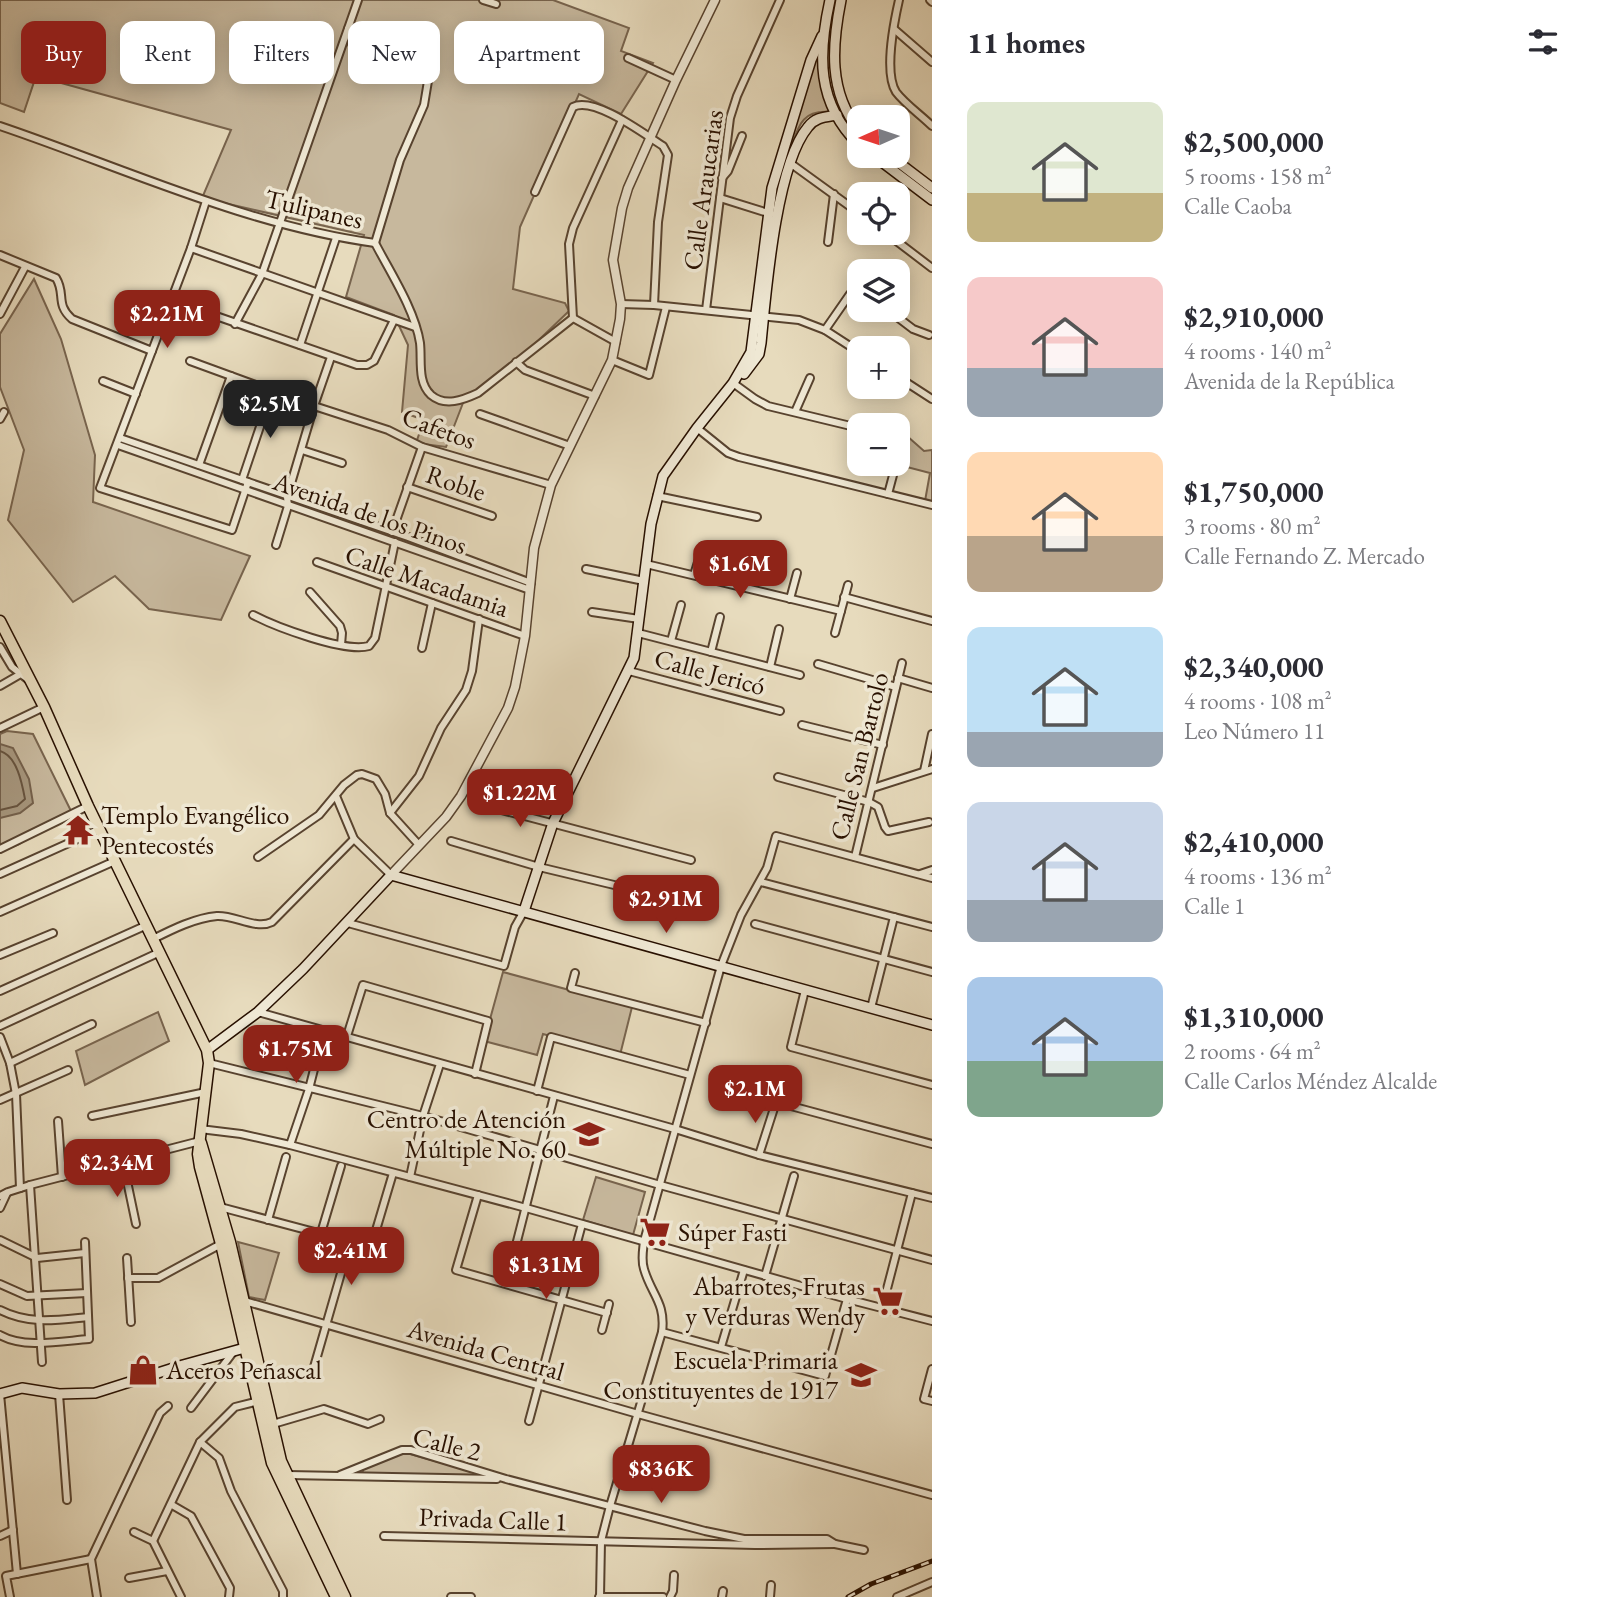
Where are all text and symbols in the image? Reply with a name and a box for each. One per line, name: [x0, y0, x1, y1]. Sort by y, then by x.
chip: Buy: [21, 21, 106, 84]
chip: Rent: [120, 21, 215, 84]
chip: Filters: [229, 21, 334, 84]
chip: New: [348, 21, 440, 84]
chip: Apartment: [454, 21, 604, 84]
text: 11 homes: [967, 23, 1085, 62]
icon: filters: [1524, 23, 1562, 61]
north arrow: [847, 105, 910, 168]
map controls: [847, 105, 910, 476]
street label: Calle Araucarias: [675, 108, 731, 272]
text: $2,500,000: [1184, 122, 1324, 161]
icon: home: [1023, 130, 1107, 214]
text: 5 rooms · 158 m²: [1184, 161, 1332, 191]
street label: Tulipanes: [262, 181, 366, 237]
button: locate: [847, 182, 910, 245]
text: Calle Caoba: [1184, 191, 1292, 221]
button: layers: [847, 259, 910, 322]
pin: $2.21M: [110, 290, 224, 350]
text: $2,910,000: [1184, 297, 1324, 336]
text: $2.21M: [130, 298, 204, 328]
icon: home: [1023, 305, 1107, 389]
button: +: [847, 336, 910, 399]
text: 4 rooms · 140 m²: [1184, 336, 1332, 366]
text: Avenida de la República: [1184, 366, 1395, 396]
pin: $2.5M: [221, 380, 319, 440]
text: $2.5M: [239, 388, 301, 418]
street label: Cafetos: [397, 399, 481, 457]
button: −: [847, 413, 910, 476]
street label: Roble: [422, 457, 490, 509]
street label: Avenida de los Pinos: [268, 464, 471, 562]
text: $1,750,000: [1184, 472, 1324, 511]
icon: home: [1023, 480, 1107, 564]
text: 3 rooms · 80 m²: [1184, 511, 1321, 541]
street label: Calle Macadamia: [341, 537, 514, 625]
pin: $1.6M: [691, 540, 789, 600]
text: Calle Fernando Z. Mercado: [1184, 541, 1425, 571]
text: $1.6M: [709, 548, 771, 578]
street label: Calle Jericó: [651, 641, 769, 703]
text: $2,340,000: [1184, 647, 1324, 686]
icon: home: [1023, 655, 1107, 739]
street label: Calle San Bartolo: [822, 668, 896, 844]
text: 4 rooms · 108 m²: [1184, 686, 1332, 716]
text: Leo Número 11: [1184, 716, 1325, 746]
pin: $1.22M: [463, 770, 577, 829]
text: $1.22M: [483, 777, 557, 807]
place label: Templo Evangélico Pentecostés: [101, 798, 289, 862]
temple icon: Templo Evangélico Pentecostés: [61, 813, 95, 847]
text: $2,410,000: [1184, 822, 1324, 861]
icon: home: [1023, 830, 1107, 914]
text: 4 rooms · 136 m²: [1184, 861, 1332, 891]
pin: $2.91M: [609, 876, 723, 935]
text: $2.91M: [629, 883, 703, 913]
text: Calle 1: [1184, 891, 1245, 921]
text: $1,310,000: [1184, 997, 1324, 1036]
icon: home: [1023, 1005, 1107, 1089]
pin: $1.75M: [239, 1026, 353, 1085]
text: $1.75M: [259, 1033, 333, 1063]
text: 2 rooms · 64 m²: [1184, 1036, 1321, 1066]
pin: $2.1M: [706, 1066, 804, 1125]
text: Calle Carlos Méndez Alcalde: [1184, 1066, 1437, 1096]
text: $2.1M: [724, 1073, 786, 1103]
place label: Centro de Atención Múltiple No. 60: [367, 1102, 566, 1166]
school or university icon: Centro de Atención Múltiple No. 60: [572, 1117, 606, 1151]
pin: $2.34M: [60, 1140, 174, 1199]
text: $2.34M: [80, 1147, 154, 1177]
supermarket icon: Súper Fasti: [638, 1215, 672, 1249]
place label: Súper Fasti: [678, 1215, 787, 1249]
pin: $2.41M: [294, 1228, 408, 1287]
text: $2.41M: [314, 1235, 388, 1265]
pin: $1.31M: [489, 1242, 603, 1301]
text: $1.31M: [509, 1249, 583, 1279]
place label: Abarrotes, Frutas y Verduras Wendy: [686, 1269, 866, 1333]
supermarket icon: Abarrotes, Frutas y Verduras Wendy: [871, 1284, 905, 1318]
street label: Avenida Central: [403, 1311, 568, 1389]
place label: Escuela Primaria Constituyentes de 1917: [603, 1343, 839, 1407]
shop icon: Aceros Peñascal: [126, 1353, 160, 1387]
place label: Aceros Peñascal: [165, 1353, 322, 1387]
school or university icon: Escuela Primaria Constituyentes de 1917: [844, 1358, 878, 1392]
street label: Calle 2: [409, 1419, 485, 1469]
pin: $836K: [612, 1446, 710, 1505]
text: $836K: [629, 1453, 693, 1483]
street label: Privada Calle 1: [418, 1499, 568, 1539]

